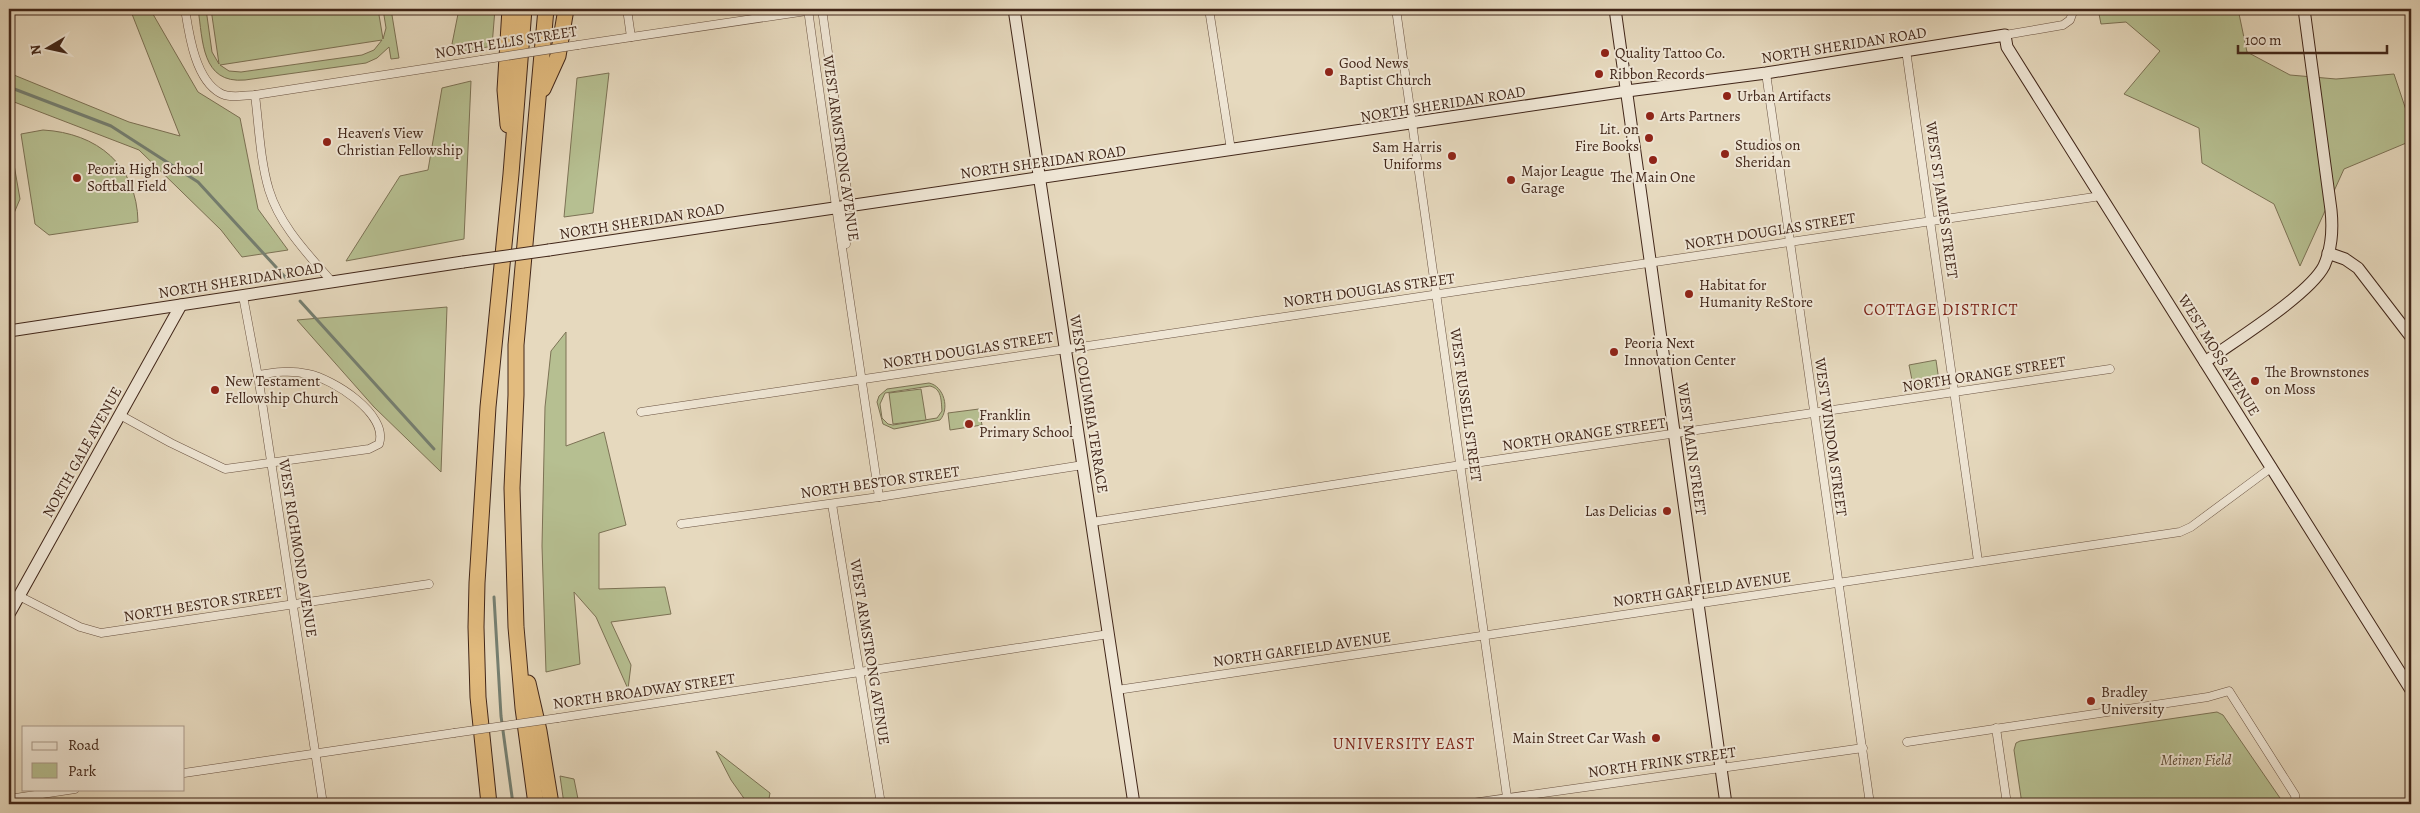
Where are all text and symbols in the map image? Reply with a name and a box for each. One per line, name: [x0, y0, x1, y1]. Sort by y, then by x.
street label: NORTH ELLIS STREET: [433, 21, 579, 63]
north arrow: [22, 22, 72, 72]
street label: NORTH SHERIDAN ROAD: [1760, 22, 1928, 68]
scale bar: [2238, 22, 2386, 54]
text: 100 m: [2245, 30, 2282, 50]
text: N: [25, 43, 46, 56]
place label: Quality Tattoo Co.: [1615, 43, 1726, 63]
marker: Quality Tattoo Co.: [1599, 47, 1611, 59]
street label: WEST ARMSTRONG AVENUE: [818, 53, 864, 242]
place label: Good News Baptist Church: [1339, 53, 1431, 90]
place label: Ribbon Records: [1609, 64, 1705, 84]
marker: Good News Baptist Church: [1323, 66, 1335, 78]
marker: Ribbon Records: [1593, 68, 1605, 80]
street label: NORTH SHERIDAN ROAD: [1359, 81, 1527, 127]
place label: Urban Artifacts: [1737, 86, 1831, 106]
marker: Urban Artifacts: [1721, 90, 1733, 102]
place label: Arts Partners: [1659, 106, 1741, 126]
marker: Arts Partners: [1644, 110, 1656, 122]
place label: Lit. on Fire Books: [1575, 119, 1639, 156]
street label: WEST ST JAMES STREET: [1921, 119, 1963, 281]
place label: Heaven's View Christian Fellowship: [337, 123, 463, 160]
marker: Lit. on Fire Books: [1643, 132, 1655, 144]
place label: Studios on Sheridan: [1735, 135, 1800, 172]
marker: Heaven's View Christian Fellowship: [321, 136, 333, 148]
place label: Sam Harris Uniforms: [1372, 137, 1442, 174]
street label: NORTH SHERIDAN ROAD: [959, 140, 1127, 184]
marker: Studios on Sheridan: [1719, 148, 1731, 160]
marker: Sam Harris Uniforms: [1446, 150, 1458, 162]
marker: The Main One: [1647, 154, 1659, 166]
place label: Peoria High School Softball Field: [87, 159, 204, 196]
place label: Major League Garage: [1521, 161, 1604, 198]
place label: The Main One: [1611, 167, 1696, 187]
marker: Peoria High School Softball Field: [71, 172, 83, 184]
marker: Major League Garage: [1505, 174, 1517, 186]
street label: NORTH SHERIDAN ROAD: [558, 198, 726, 244]
street label: NORTH DOUGLAS STREET: [1683, 207, 1858, 254]
street label: NORTH SHERIDAN ROAD: [157, 257, 325, 303]
street label: NORTH DOUGLAS STREET: [1282, 268, 1457, 312]
place label: Habitat for Humanity ReStore: [1699, 275, 1813, 312]
marker: Habitat for Humanity ReStore: [1683, 288, 1695, 300]
street label: WEST MOSS AVENUE: [2173, 290, 2265, 420]
district label: COTTAGE DISTRICT: [1864, 299, 2018, 321]
street label: WEST COLUMBIA TERRACE: [1065, 312, 1113, 495]
street label: NORTH DOUGLAS STREET: [881, 326, 1056, 373]
street label: WEST RUSSELL STREET: [1445, 326, 1487, 484]
place label: Peoria Next Innovation Center: [1624, 333, 1736, 370]
marker: Peoria Next Innovation Center: [1608, 346, 1620, 358]
street label: NORTH ORANGE STREET: [1901, 351, 2068, 397]
street label: WEST WINDOM STREET: [1810, 355, 1852, 518]
place label: The Brownstones on Moss: [2265, 362, 2369, 399]
place label: New Testament Fellowship Church: [225, 371, 339, 408]
marker: The Brownstones on Moss: [2249, 375, 2261, 387]
street label: WEST MAIN STREET: [1673, 380, 1711, 517]
street label: NORTH GALE AVENUE: [38, 383, 126, 521]
marker: New Testament Fellowship Church: [209, 384, 221, 396]
place label: Franklin Primary School: [979, 405, 1073, 442]
street label: NORTH ORANGE STREET: [1501, 413, 1668, 455]
marker: Franklin Primary School: [963, 418, 975, 430]
street label: WEST RICHMOND AVENUE: [274, 456, 322, 639]
street label: NORTH BESTOR STREET: [799, 461, 962, 503]
place label: Las Delicias: [1585, 501, 1657, 521]
marker: Las Delicias: [1661, 505, 1673, 517]
street label: WEST ARMSTRONG AVENUE: [845, 557, 895, 746]
street label: NORTH GARFIELD AVENUE: [1612, 567, 1792, 611]
street label: NORTH BESTOR STREET: [122, 581, 285, 626]
street label: NORTH GARFIELD AVENUE: [1212, 627, 1392, 671]
street label: NORTH BROADWAY STREET: [552, 668, 737, 714]
place label: Bradley University: [2101, 682, 2164, 719]
marker: Bradley University: [2085, 695, 2097, 707]
legend: [22, 726, 185, 790]
place label: Main Street Car Wash: [1512, 728, 1646, 748]
marker: Main Street Car Wash: [1650, 732, 1662, 744]
district label: UNIVERSITY EAST: [1333, 733, 1475, 755]
text: Road: [68, 735, 100, 755]
street label: NORTH FRINK STREET: [1587, 742, 1738, 782]
park label: Meinen Field: [2160, 750, 2232, 770]
text: Park: [68, 761, 97, 781]

